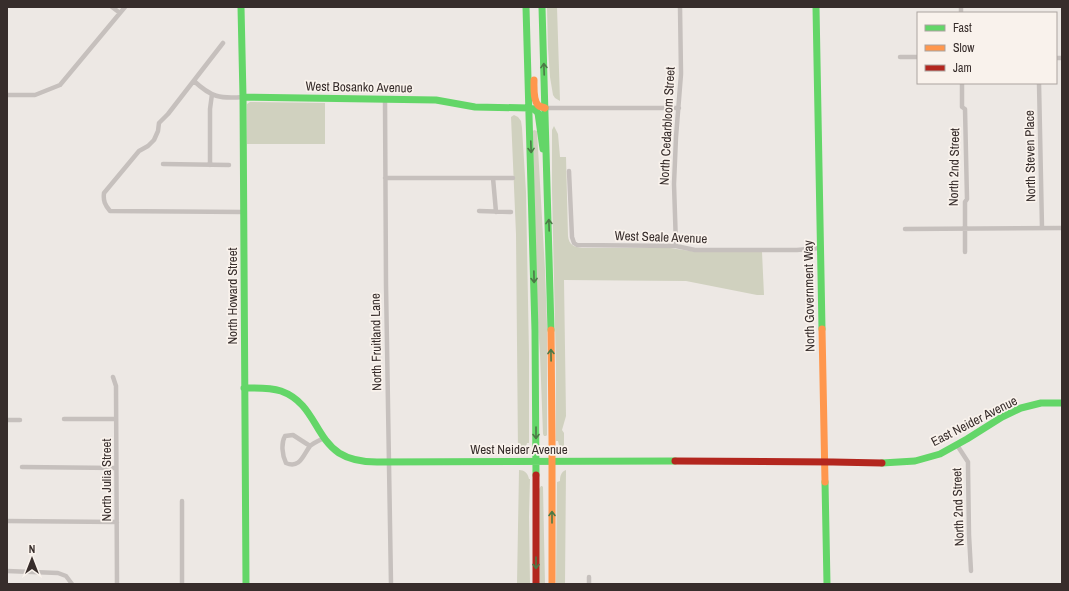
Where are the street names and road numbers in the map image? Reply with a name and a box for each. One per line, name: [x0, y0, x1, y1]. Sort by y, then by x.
street label: North Cedarbloom Street: [655, 66, 679, 186]
street label: West Bosanko Avenue: [305, 78, 413, 96]
street label: North Steven Place: [1021, 110, 1039, 202]
street label: North 2nd Street: [945, 128, 963, 206]
street label: West Seale Avenue: [614, 227, 708, 247]
street label: North Government Way: [800, 239, 818, 352]
street label: North Howard Street: [224, 247, 241, 345]
street label: North Fruitland Lane: [367, 293, 385, 391]
street label: East Neider Avenue: [928, 392, 1020, 450]
street label: North Julia Street: [98, 438, 115, 521]
street label: West Neider Avenue: [470, 441, 568, 458]
street label: North 2nd Street: [948, 468, 968, 546]

